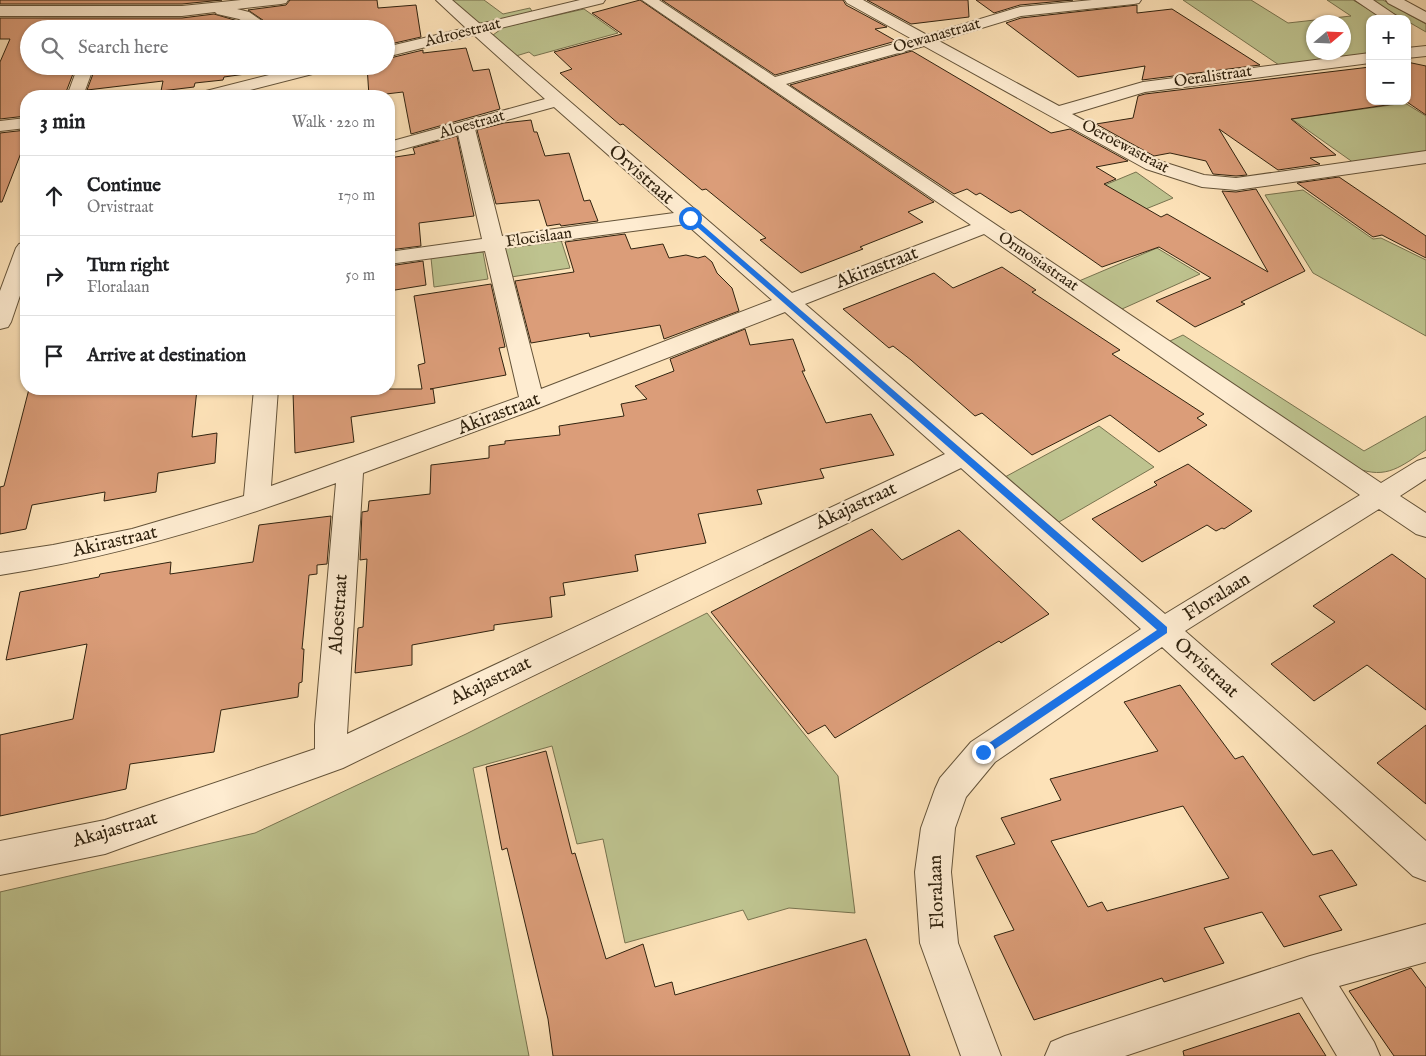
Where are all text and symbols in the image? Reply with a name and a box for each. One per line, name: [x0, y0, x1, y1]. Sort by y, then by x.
street label: Adroestraat: [422, 14, 504, 52]
street label: Oewanastraat: [891, 14, 983, 58]
north arrow: [1306, 15, 1351, 60]
map controls: [1366, 15, 1411, 105]
button: +: [1366, 15, 1411, 60]
search box: [20, 20, 395, 75]
icon: search: [38, 34, 66, 62]
text: Search here: [78, 36, 169, 60]
button: −: [1366, 60, 1411, 105]
street label: Oeralistraat: [1173, 62, 1254, 92]
street label: Aloestraat: [436, 106, 508, 144]
text: 3 min: [40, 109, 85, 136]
text: Walk · 220 m: [292, 113, 375, 133]
street label: Oeroewastraat: [1078, 116, 1173, 179]
street label: Orvistraat: [603, 140, 679, 210]
text: Continue: [87, 174, 161, 198]
icon: ahead: [40, 182, 68, 210]
text: 170 m: [338, 186, 375, 206]
text: Orvistraat: [87, 198, 154, 218]
route start: [679, 207, 702, 230]
street label: Flocislaan: [505, 223, 574, 253]
street label: Ormosiastraat: [994, 228, 1083, 297]
street label: Akirastraat: [831, 241, 922, 295]
text: Turn right: [87, 254, 169, 278]
icon: right: [40, 262, 68, 290]
text: 50 m: [346, 266, 375, 286]
text: Floralaan: [87, 278, 150, 298]
icon: arrive: [40, 342, 68, 370]
text: Arrive at destination: [87, 344, 246, 368]
street label: Akirastraat: [453, 387, 544, 441]
street label: Akajastraat: [811, 477, 901, 536]
street label: Akirastraat: [69, 520, 160, 564]
street label: Floralaan: [1179, 567, 1255, 627]
street label: Aloestraat: [324, 573, 354, 656]
street label: Orvistraat: [1168, 633, 1244, 704]
street label: Akajastraat: [446, 651, 536, 711]
route end: [972, 741, 995, 764]
street label: Akajastraat: [69, 806, 161, 854]
street label: Floralaan: [924, 854, 950, 930]

